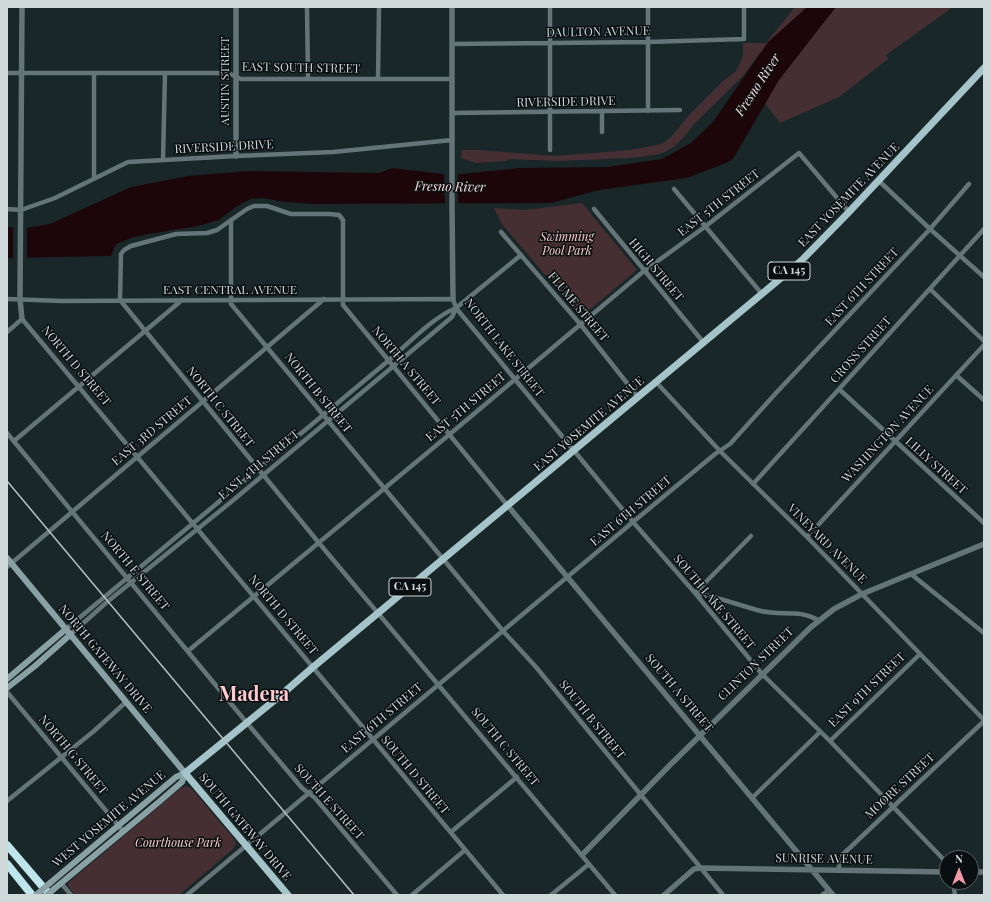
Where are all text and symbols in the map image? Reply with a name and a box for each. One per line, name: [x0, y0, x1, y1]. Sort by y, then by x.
street label: DAULTON AVENUE: [546, 24, 650, 40]
street label: AUSTIN STREET: [218, 37, 232, 125]
water label: Fresno River: [732, 51, 784, 119]
street label: EAST SOUTH STREET: [242, 60, 360, 76]
street label: RIVERSIDE DRIVE: [516, 94, 616, 110]
street label: RIVERSIDE DRIVE: [174, 137, 274, 157]
street label: EAST YOSEMITE AVENUE: [795, 140, 903, 250]
street label: EAST 5TH STREET: [675, 167, 763, 239]
water label: Fresno River: [414, 179, 486, 195]
park label: Swimming Pool Park: [540, 230, 594, 258]
street label: HIGH STREET: [626, 236, 686, 304]
street label: EAST 6TH STREET: [822, 245, 902, 329]
road number: CA 145: [768, 262, 810, 280]
street label: FLUME STREET: [545, 269, 611, 345]
street label: EAST CENTRAL AVENUE: [163, 283, 297, 297]
street label: NORTH LAKE STREET: [461, 296, 547, 400]
street label: CROSS STREET: [827, 314, 895, 386]
street label: NORTH D STREET: [38, 323, 114, 409]
street label: NORTH A STREET: [369, 324, 443, 408]
street label: NORTH B STREET: [281, 350, 355, 436]
street label: NORTH C STREET: [183, 364, 257, 450]
street label: EAST 5TH STREET: [423, 369, 509, 445]
street label: EAST YOSEMITE AVENUE: [531, 374, 647, 474]
street label: WASHINGTON AVENUE: [839, 382, 937, 486]
street label: EAST 3RD STREET: [109, 393, 195, 469]
street label: EAST 4TH STREET: [216, 427, 302, 503]
street label: LILLY STREET: [902, 434, 970, 498]
street label: EAST 6TH STREET: [588, 473, 674, 549]
street label: VINEYARD AVENUE: [784, 501, 870, 587]
street label: NORTH E STREET: [98, 529, 172, 613]
street label: SOUTH LAKE STREET: [670, 552, 758, 652]
street label: NORTH D STREET: [245, 572, 321, 658]
road number: CA 145: [389, 578, 431, 596]
street label: NORTH GATEWAY DRIVE: [55, 602, 155, 716]
street label: CLINTON STREET: [715, 624, 797, 704]
street label: EAST 9TH STREET: [826, 650, 908, 730]
street label: SOUTH A STREET: [642, 651, 716, 735]
street label: SOUTH B STREET: [556, 678, 628, 762]
street label: EAST 6TH STREET: [339, 680, 425, 756]
district label: Madera: [219, 683, 289, 707]
street label: SOUTH C STREET: [468, 705, 542, 789]
street label: NORTH G STREET: [35, 712, 111, 798]
street label: SOUTH D STREET: [378, 733, 452, 817]
street label: MOORE STREET: [862, 750, 938, 822]
street label: SOUTH E STREET: [291, 761, 367, 843]
street label: WEST YOSEMITE AVENUE: [50, 768, 168, 870]
street label: SOUTH GATEWAY DRIVE: [196, 770, 294, 884]
park label: Courthouse Park: [135, 836, 221, 850]
north arrow: [939, 850, 979, 890]
street label: SUNRISE AVENUE: [775, 851, 873, 867]
text: N: [955, 851, 963, 866]

